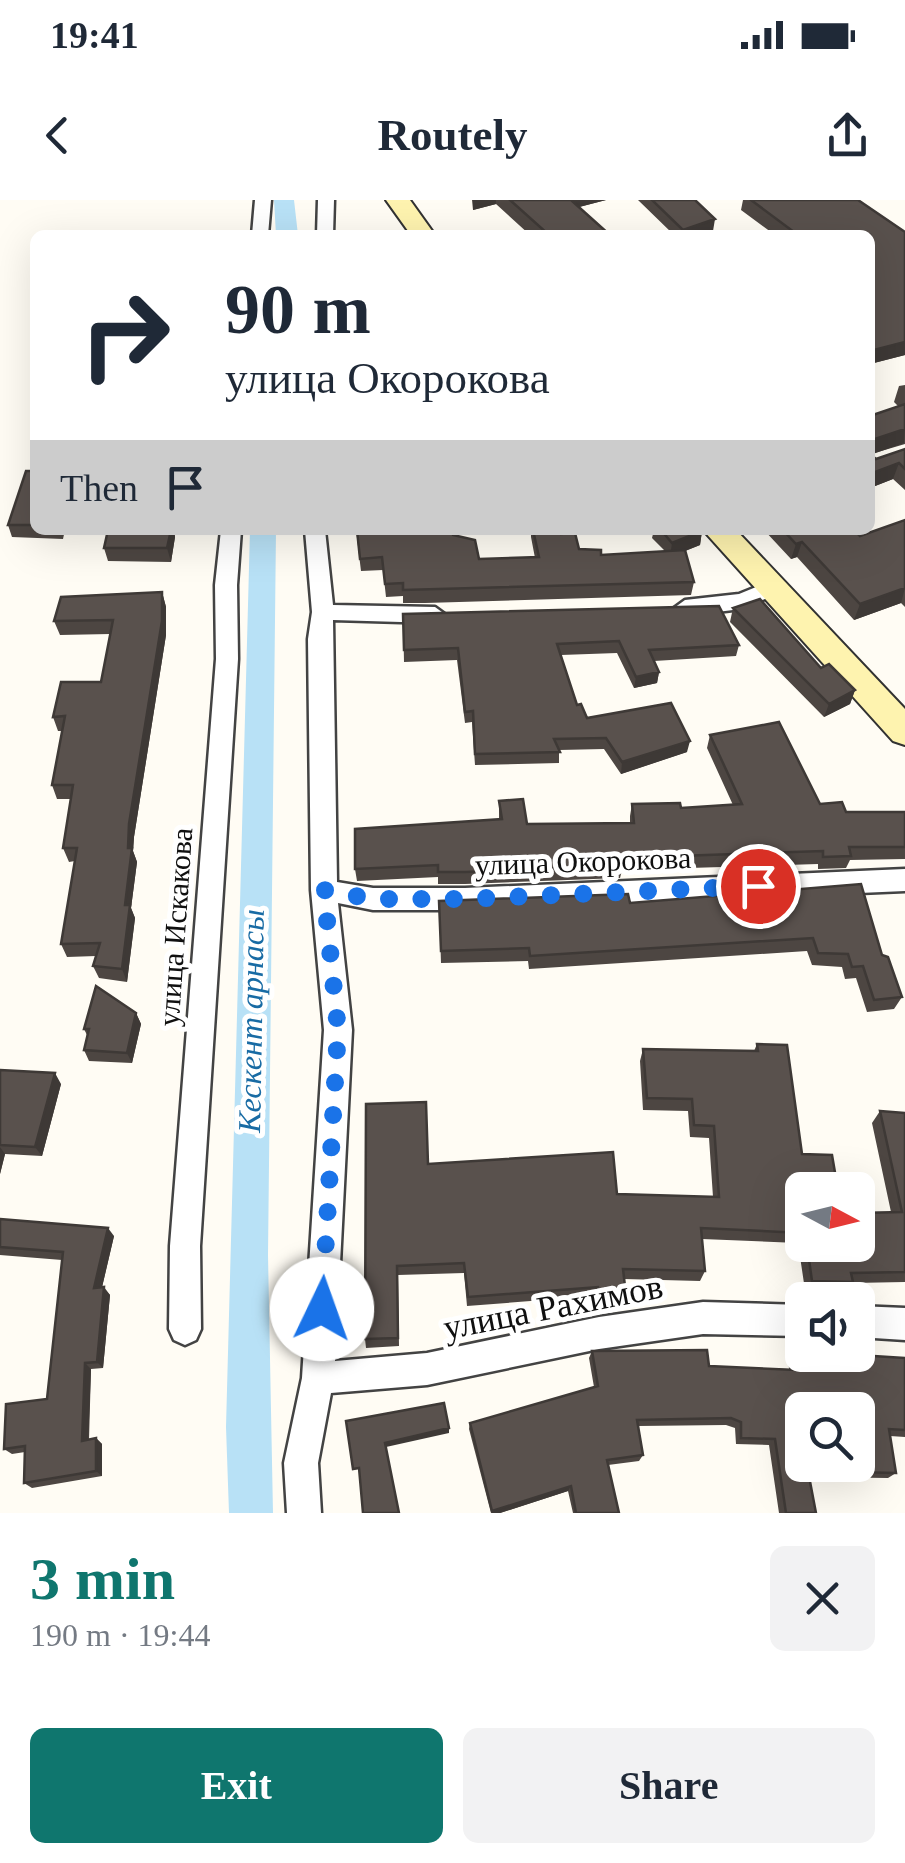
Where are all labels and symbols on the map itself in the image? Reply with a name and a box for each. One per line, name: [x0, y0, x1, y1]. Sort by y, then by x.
street label: улица Искакова: [152, 827, 198, 1027]
street label: улица Окорокова: [474, 841, 692, 881]
pin: [716, 844, 801, 929]
water label: Кескент арнасы: [231, 909, 271, 1134]
north arrow: [785, 1172, 875, 1262]
position arrow: [270, 1257, 374, 1361]
street label: улица Рахимов: [440, 1267, 666, 1347]

